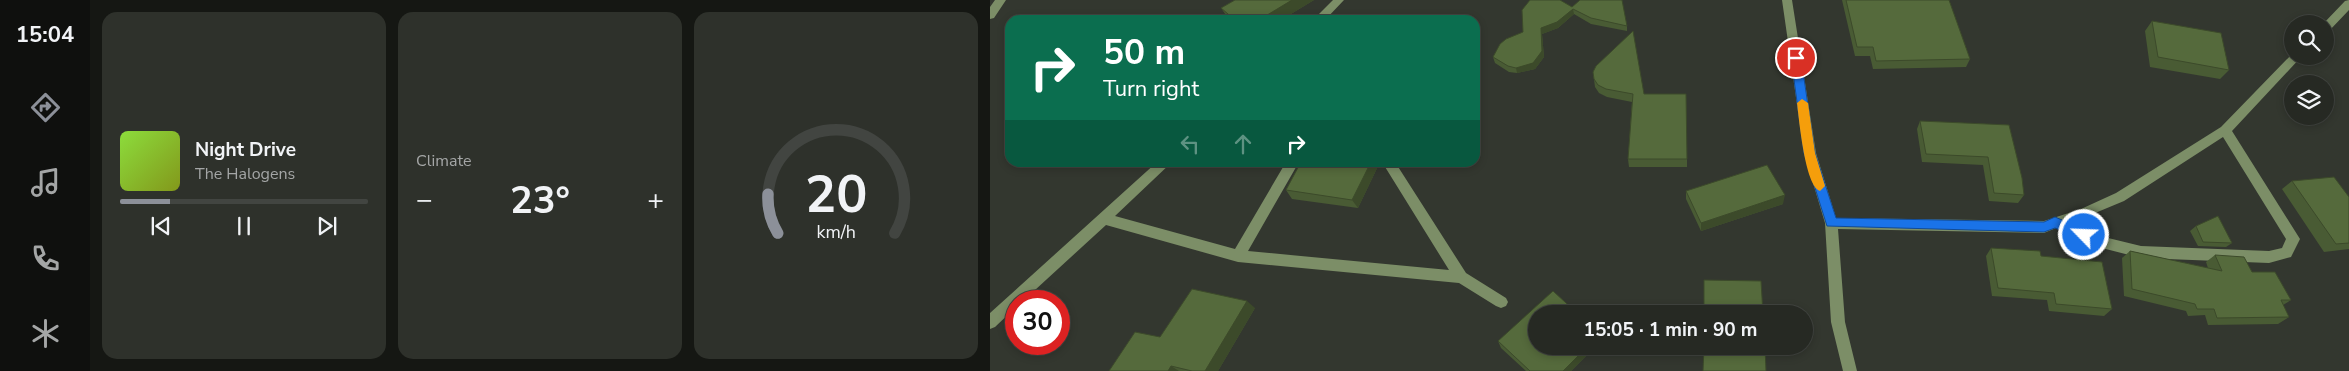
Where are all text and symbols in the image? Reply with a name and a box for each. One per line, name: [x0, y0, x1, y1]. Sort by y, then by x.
map controls: [2284, 15, 2334, 125]
button: search: [2284, 15, 2334, 65]
text: 15:04: [16, 20, 74, 50]
text: 50 m: [1103, 29, 1185, 76]
icon: right: [1020, 35, 1085, 100]
pin: [1775, 37, 1817, 79]
icon: arrive: [1782, 44, 1810, 72]
text: Turn right: [1103, 74, 1199, 104]
button: layers: [2284, 75, 2334, 125]
icon: directions: [28, 90, 63, 125]
icon: left: [1176, 130, 1204, 158]
icon: ahead: [1229, 130, 1257, 158]
icon: right: [1282, 130, 1310, 158]
text: Night Drive: [195, 137, 296, 163]
text: Climate: [416, 150, 471, 172]
text: 20: [805, 159, 867, 230]
text: The Halogens: [195, 163, 295, 185]
icon: music: [28, 165, 63, 200]
text: 23°: [510, 175, 570, 226]
text: −: [416, 181, 433, 219]
text: +: [647, 181, 664, 219]
position arrow: [2057, 208, 2109, 260]
icon: previous: [147, 212, 175, 240]
icon: pause: [230, 212, 258, 240]
icon: next: [313, 212, 341, 240]
text: km/h: [816, 220, 856, 244]
icon: phone: [28, 241, 63, 276]
speed limit sign: 30: [1005, 290, 1070, 355]
icon: climate: [28, 316, 63, 351]
text: 15:05 · 1 min · 90 m: [1583, 317, 1758, 343]

